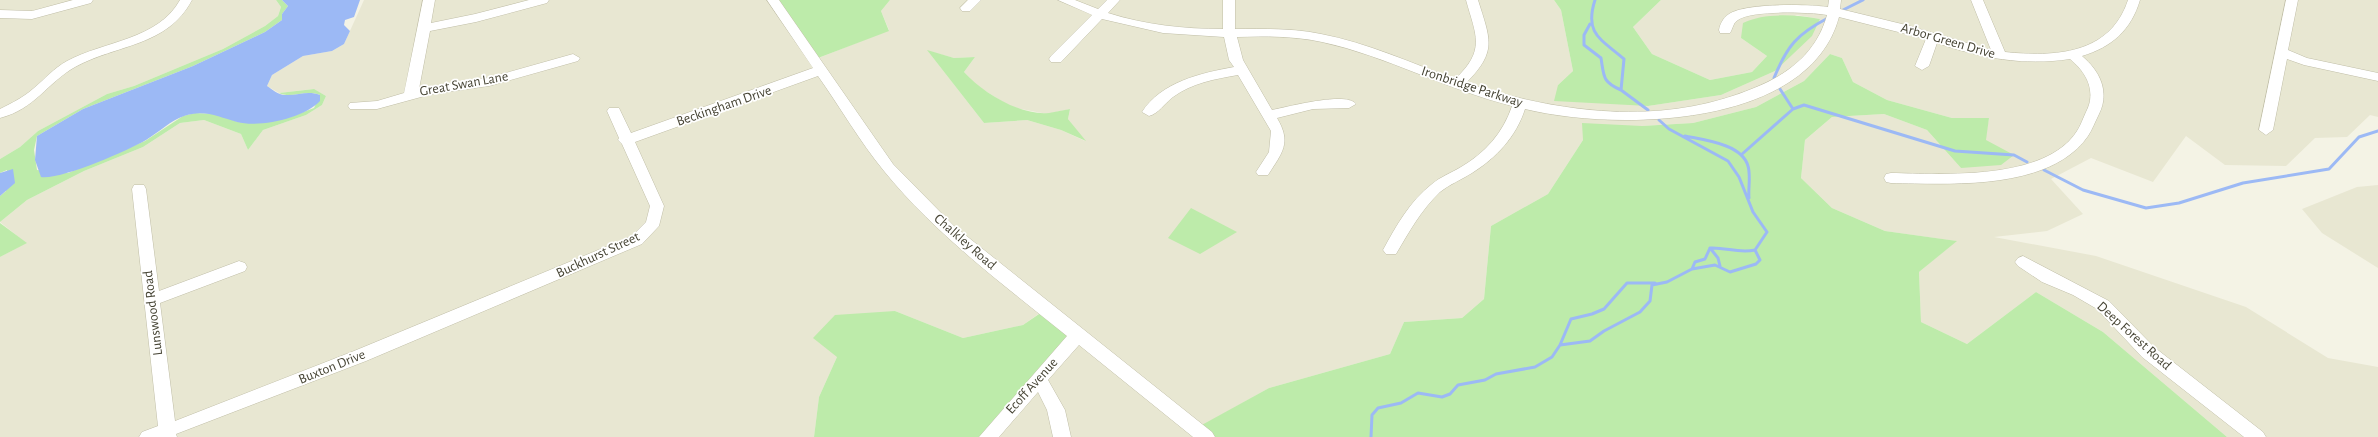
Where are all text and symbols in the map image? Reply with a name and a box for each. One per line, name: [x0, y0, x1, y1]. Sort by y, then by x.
street label: Arbor Green Drive: [1899, 21, 1997, 61]
street label: Ironbridge Parkway: [1420, 64, 1524, 110]
street label: Great Swan Lane: [419, 69, 509, 99]
street label: Beckingham Drive: [675, 83, 773, 129]
street label: Chalkley Road: [931, 211, 999, 273]
street label: Buckhurst Street: [554, 229, 642, 280]
street label: Lunswood Road: [141, 270, 165, 356]
street label: Deep Forest Road: [2094, 299, 2174, 373]
street label: Buxton Drive: [297, 347, 367, 387]
street label: Ecoff Avenue: [1003, 355, 1061, 417]

